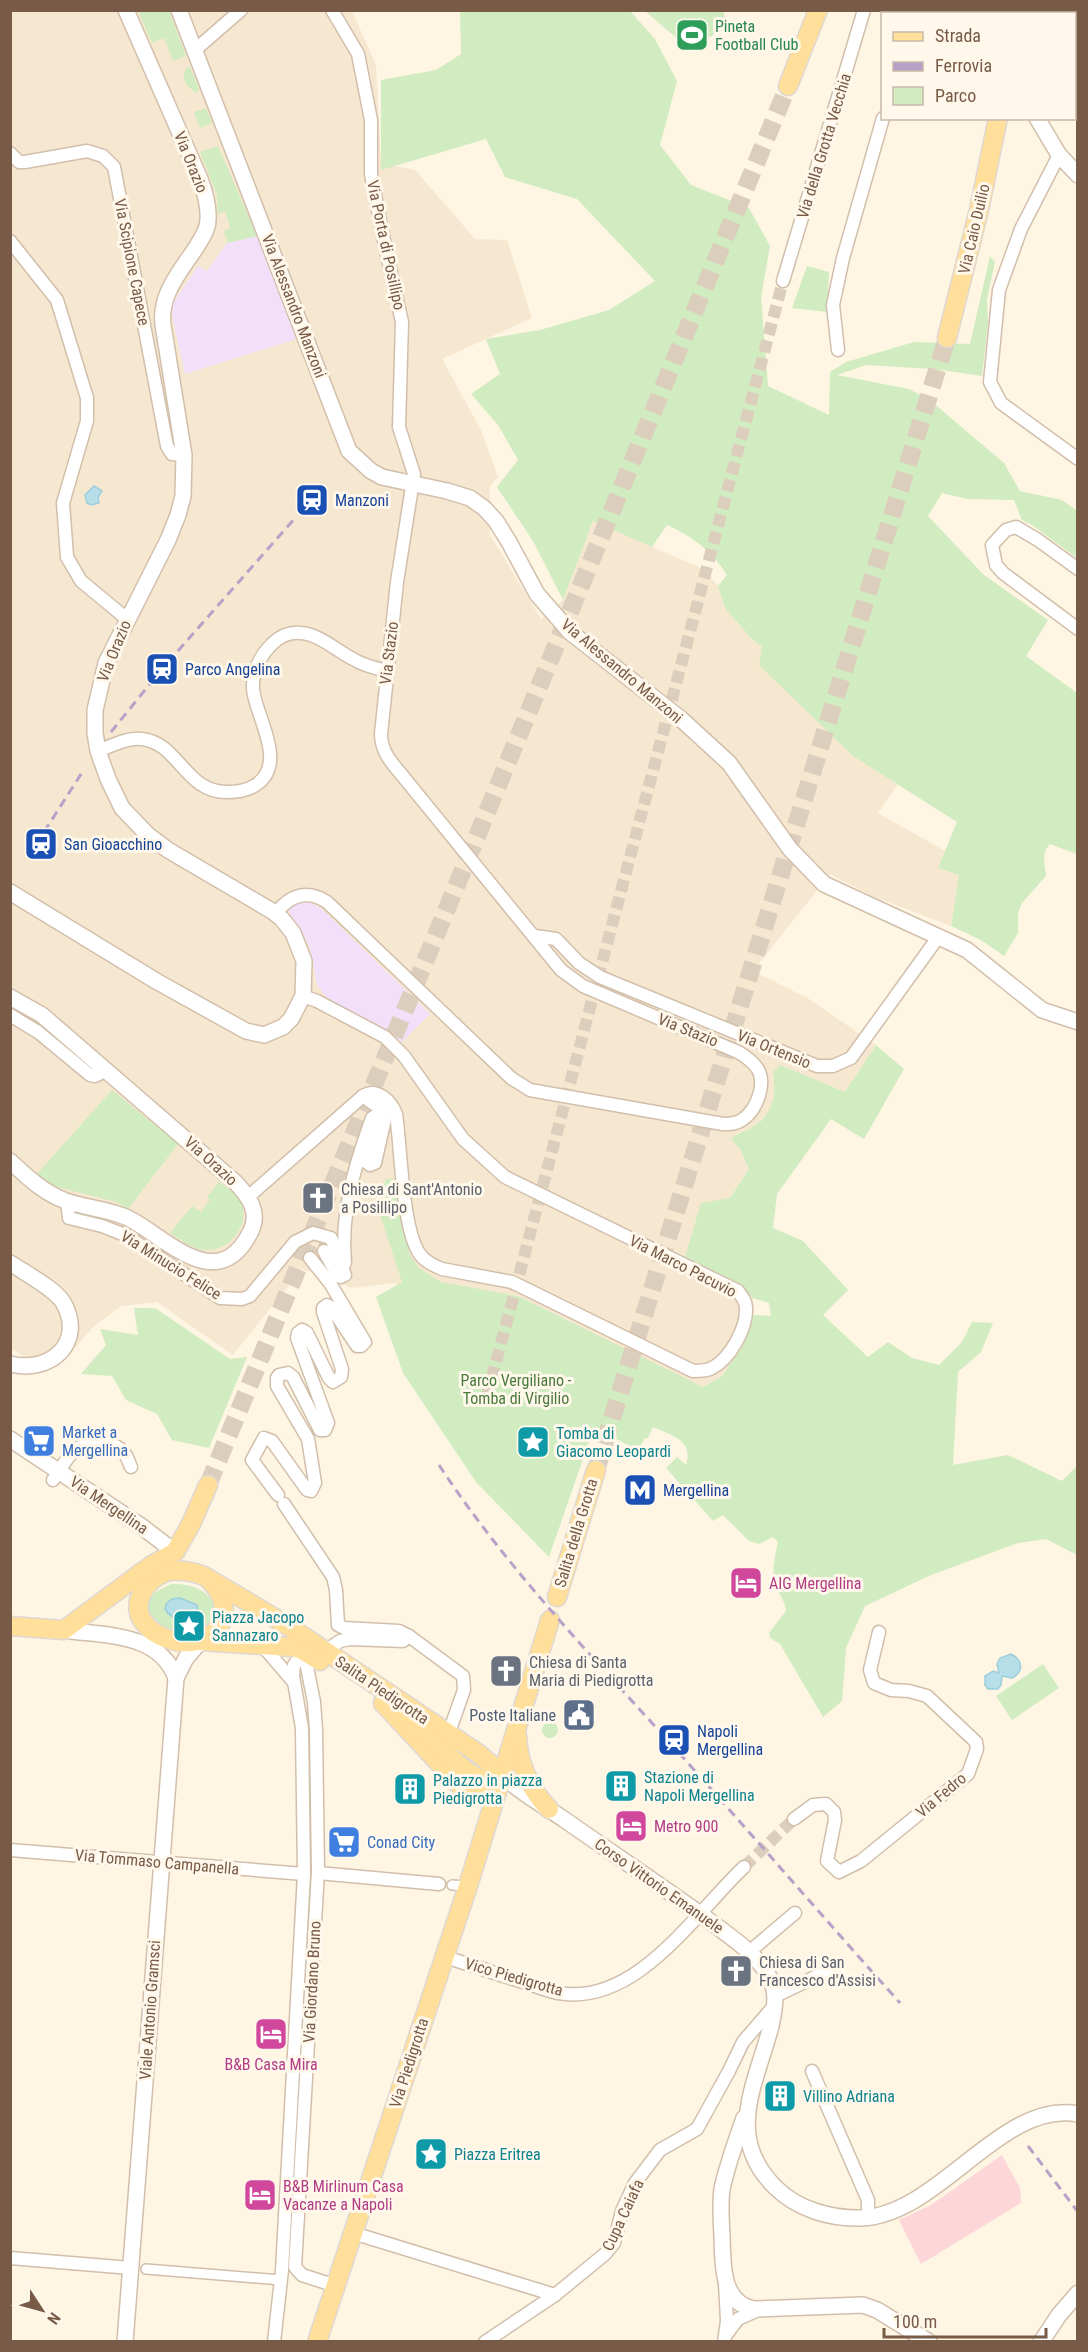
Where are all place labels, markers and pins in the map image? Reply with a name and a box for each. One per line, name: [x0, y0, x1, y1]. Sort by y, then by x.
sports icon: Pineta Football Club: [674, 17, 710, 53]
place label: Pineta Football Club: [715, 17, 798, 54]
station icon: Manzoni: [294, 482, 330, 518]
place label: Manzoni: [335, 491, 389, 510]
station icon: Parco Angelina: [144, 651, 180, 687]
place label: Parco Angelina: [185, 660, 280, 679]
station icon: San Gioacchino: [23, 826, 59, 862]
place label: San Gioacchino: [64, 835, 162, 854]
church icon: Chiesa di Sant'Antonio a Posillipo: [300, 1180, 336, 1216]
place label: Chiesa di Sant'Antonio a Posillipo: [341, 1180, 482, 1217]
supermarket icon: Market a Mergellina: [21, 1423, 57, 1459]
place label: Market a Mergellina: [62, 1423, 128, 1460]
place icon: Tomba di Giacomo Leopardi: [515, 1424, 551, 1460]
place label: Tomba di Giacomo Leopardi: [556, 1424, 671, 1461]
metro station icon: Mergellina: [622, 1472, 658, 1508]
place label: Mergellina: [663, 1481, 729, 1500]
hotel icon: AIG Mergellina: [728, 1565, 764, 1601]
place label: AIG Mergellina: [769, 1574, 861, 1593]
place icon: Piazza Jacopo Sannazaro: [171, 1608, 207, 1644]
place label: Piazza Jacopo Sannazaro: [212, 1608, 304, 1645]
church icon: Chiesa di Santa Maria di Piedigrotta: [488, 1653, 524, 1689]
place label: Chiesa di Santa Maria di Piedigrotta: [529, 1653, 653, 1690]
public building icon: Poste Italiane: [561, 1697, 597, 1733]
place label: Poste Italiane: [469, 1706, 556, 1725]
station icon: Napoli Mergellina: [656, 1722, 692, 1758]
place label: Napoli Mergellina: [697, 1722, 763, 1759]
building icon: Stazione di Napoli Mergellina: [603, 1768, 639, 1804]
place label: Stazione di Napoli Mergellina: [644, 1768, 755, 1805]
building icon: Palazzo in piazza Piedigrotta: [392, 1771, 428, 1807]
place label: Palazzo in piazza Piedigrotta: [433, 1771, 542, 1808]
hotel icon: Metro 900: [613, 1808, 649, 1844]
place label: Metro 900: [654, 1817, 718, 1836]
supermarket icon: Conad City: [326, 1824, 362, 1860]
place label: Conad City: [367, 1833, 436, 1852]
church icon: Chiesa di San Francesco d'Assisi: [718, 1953, 754, 1989]
place label: Chiesa di San Francesco d'Assisi: [759, 1953, 876, 1990]
hotel icon: B&B Casa Mira: [253, 2016, 289, 2052]
place label: B&B Casa Mira: [224, 2055, 318, 2074]
building icon: Villino Adriana: [762, 2078, 798, 2114]
place label: Villino Adriana: [803, 2087, 895, 2106]
place icon: Piazza Eritrea: [413, 2136, 449, 2172]
place label: Piazza Eritrea: [454, 2145, 541, 2164]
hotel icon: B&B Mirlinum Casa Vacanze a Napoli: [242, 2177, 278, 2213]
place label: B&B Mirlinum Casa Vacanze a Napoli: [283, 2177, 404, 2214]

